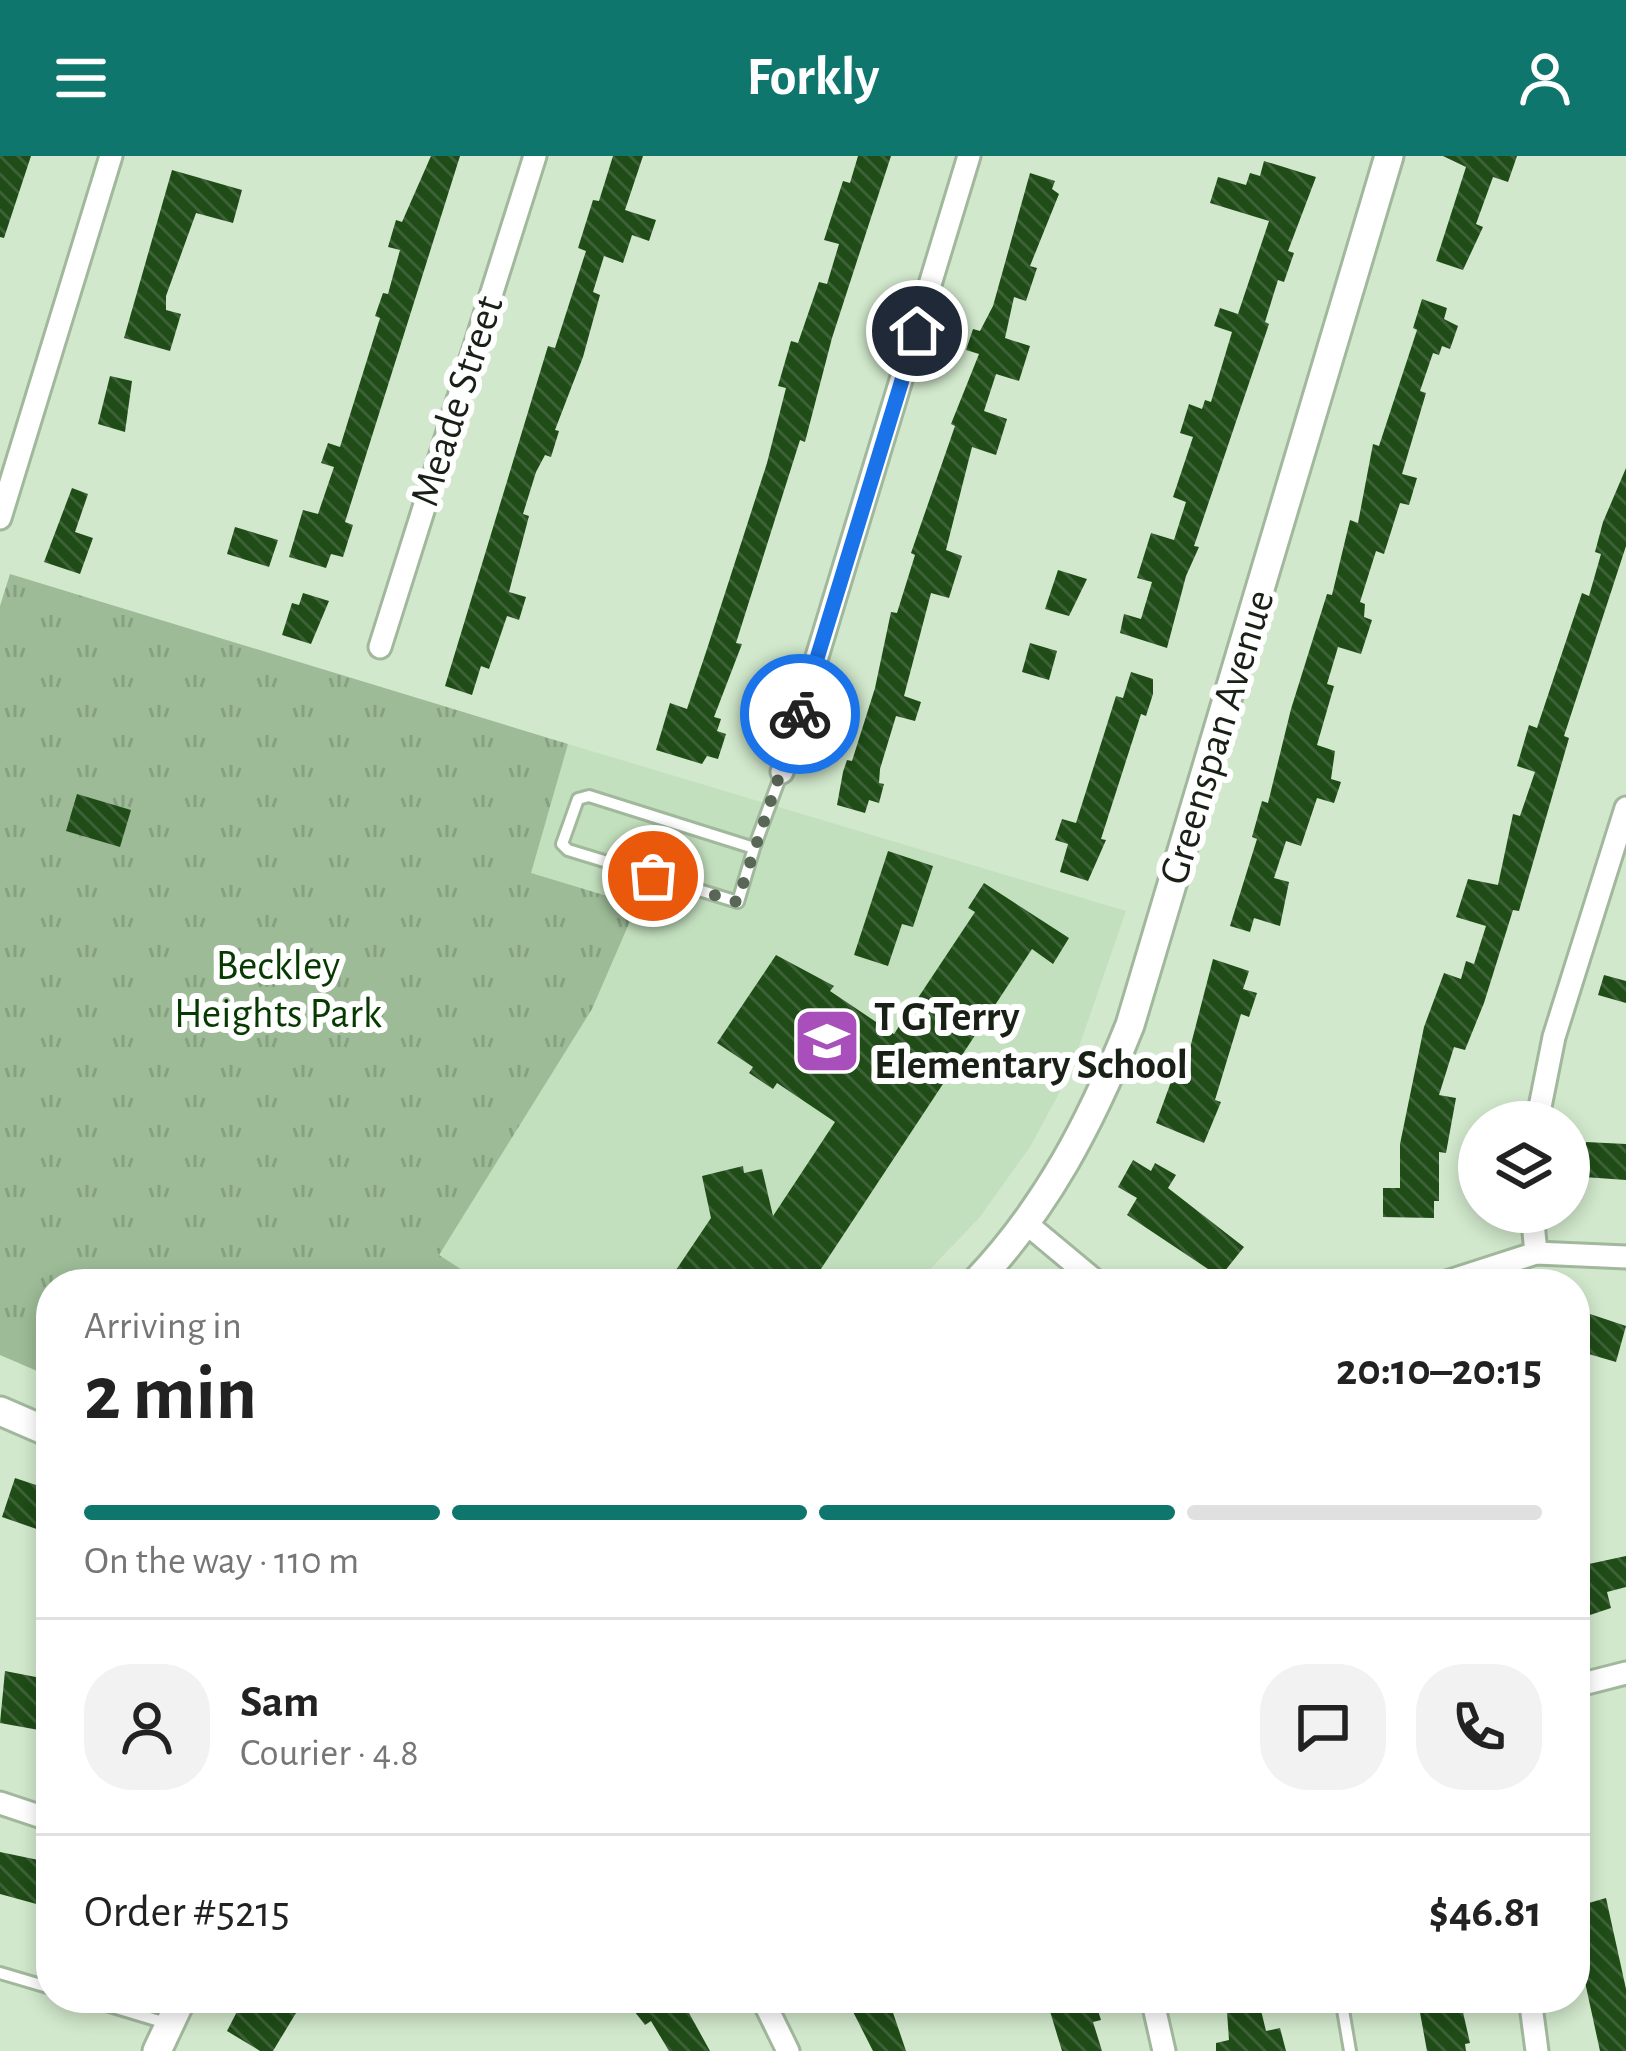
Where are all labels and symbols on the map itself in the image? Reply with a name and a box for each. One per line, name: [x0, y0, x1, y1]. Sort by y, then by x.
pin: [866, 280, 968, 382]
street label: Meade Street: [403, 291, 511, 511]
street label: Greenspan Avenue: [1152, 585, 1282, 889]
courier: [740, 654, 860, 774]
pin: [602, 825, 704, 927]
park label: Beckley Heights Park: [174, 945, 382, 1035]
place label: T G Terry Elementary School: [874, 996, 1188, 1086]
school or university icon: T G Terry Elementary School: [792, 1006, 862, 1076]

